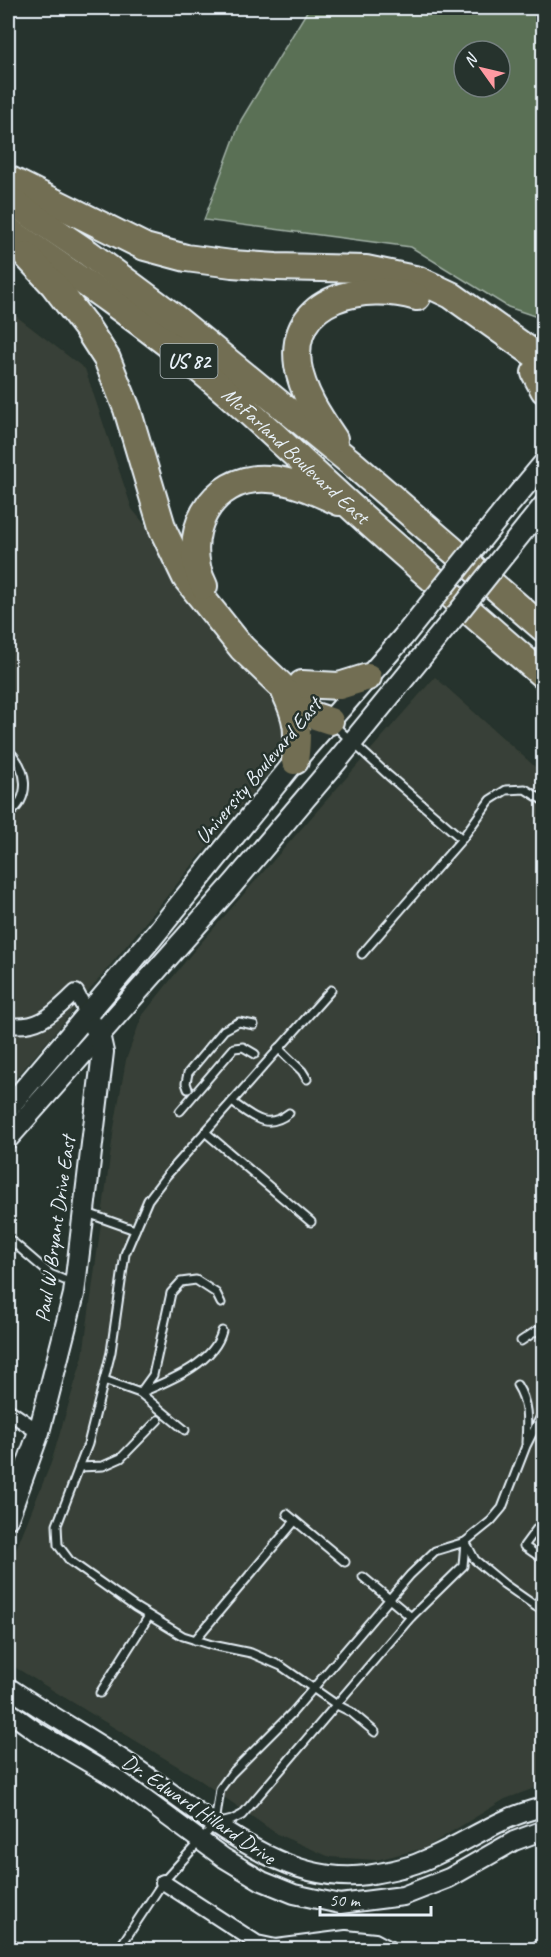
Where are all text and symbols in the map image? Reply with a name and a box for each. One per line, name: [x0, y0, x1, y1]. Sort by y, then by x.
north arrow: [452, 39, 512, 99]
text: N: [459, 49, 483, 71]
road number: US 82: [160, 344, 218, 378]
street label: McFarland Boulevard East: [217, 381, 376, 531]
street label: University Boulevard East: [189, 691, 328, 849]
street label: Paul W Bryant Drive East: [29, 1131, 81, 1324]
street label: Dr. Edward Hillard Drive: [117, 1748, 282, 1871]
scale bar: [320, 1879, 431, 1917]
text: 50 m: [329, 1889, 362, 1911]

